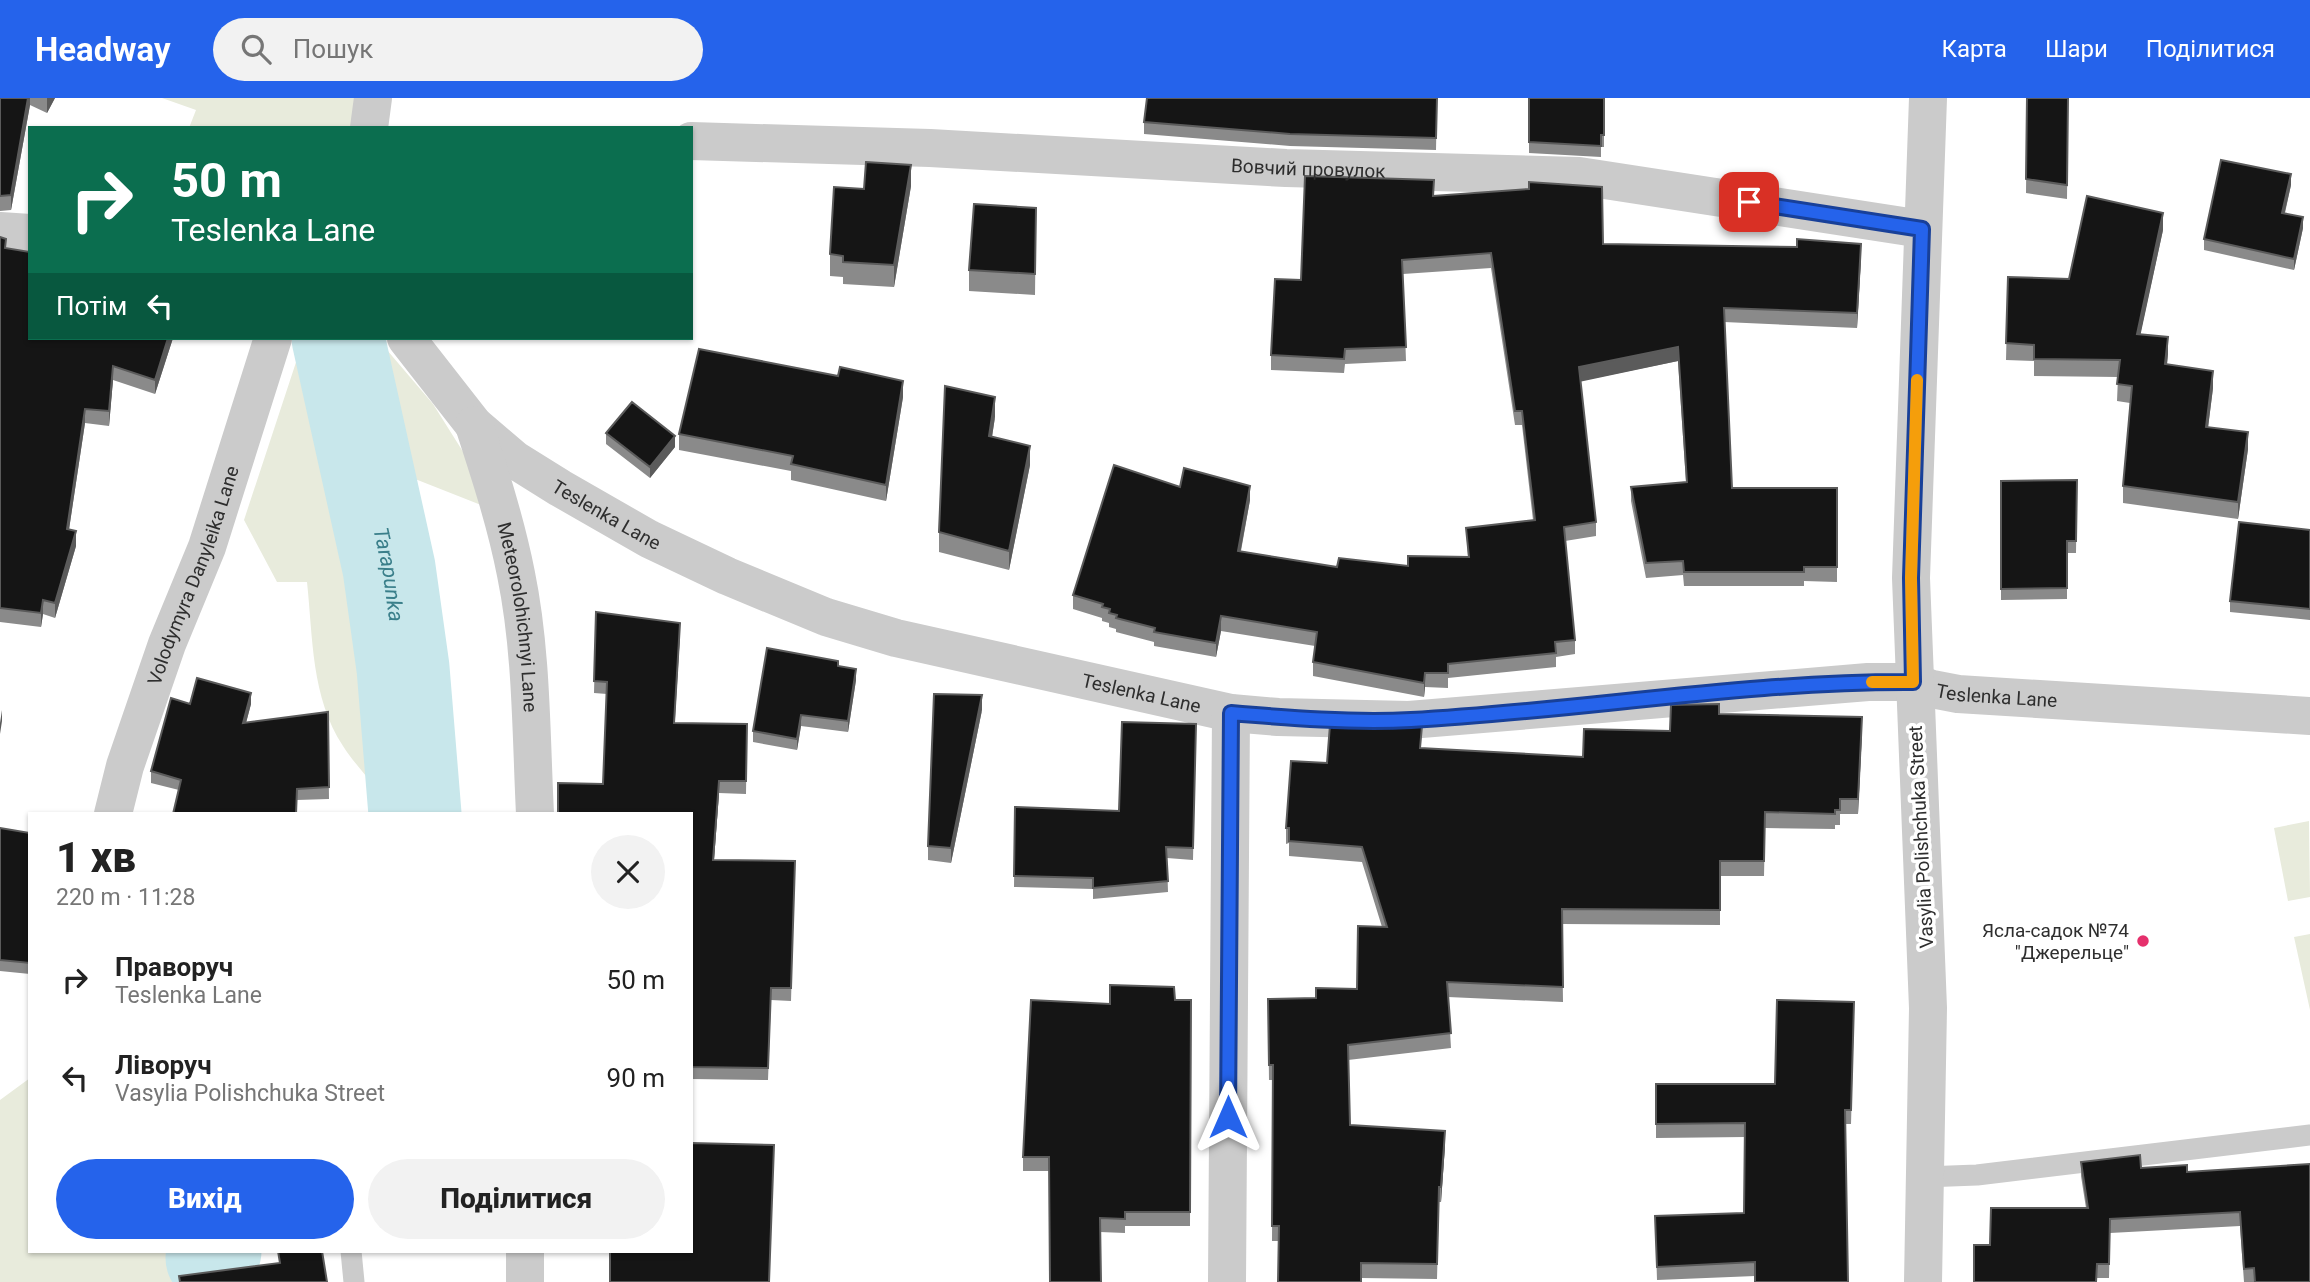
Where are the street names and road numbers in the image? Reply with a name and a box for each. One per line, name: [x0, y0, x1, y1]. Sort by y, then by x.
street label: Вовчий провулок: [1231, 153, 1387, 182]
street label: Volodymyra Danyleika Lane: [142, 463, 243, 688]
street label: Teslenka Lane: [548, 475, 665, 554]
street label: Meteorolohichnyi Lane: [493, 520, 542, 713]
street label: Teslenka Lane: [1080, 668, 1203, 717]
street label: Teslenka Lane: [1934, 679, 2058, 712]
street label: Vasylia Polishchuka Street: [1904, 725, 1938, 949]

